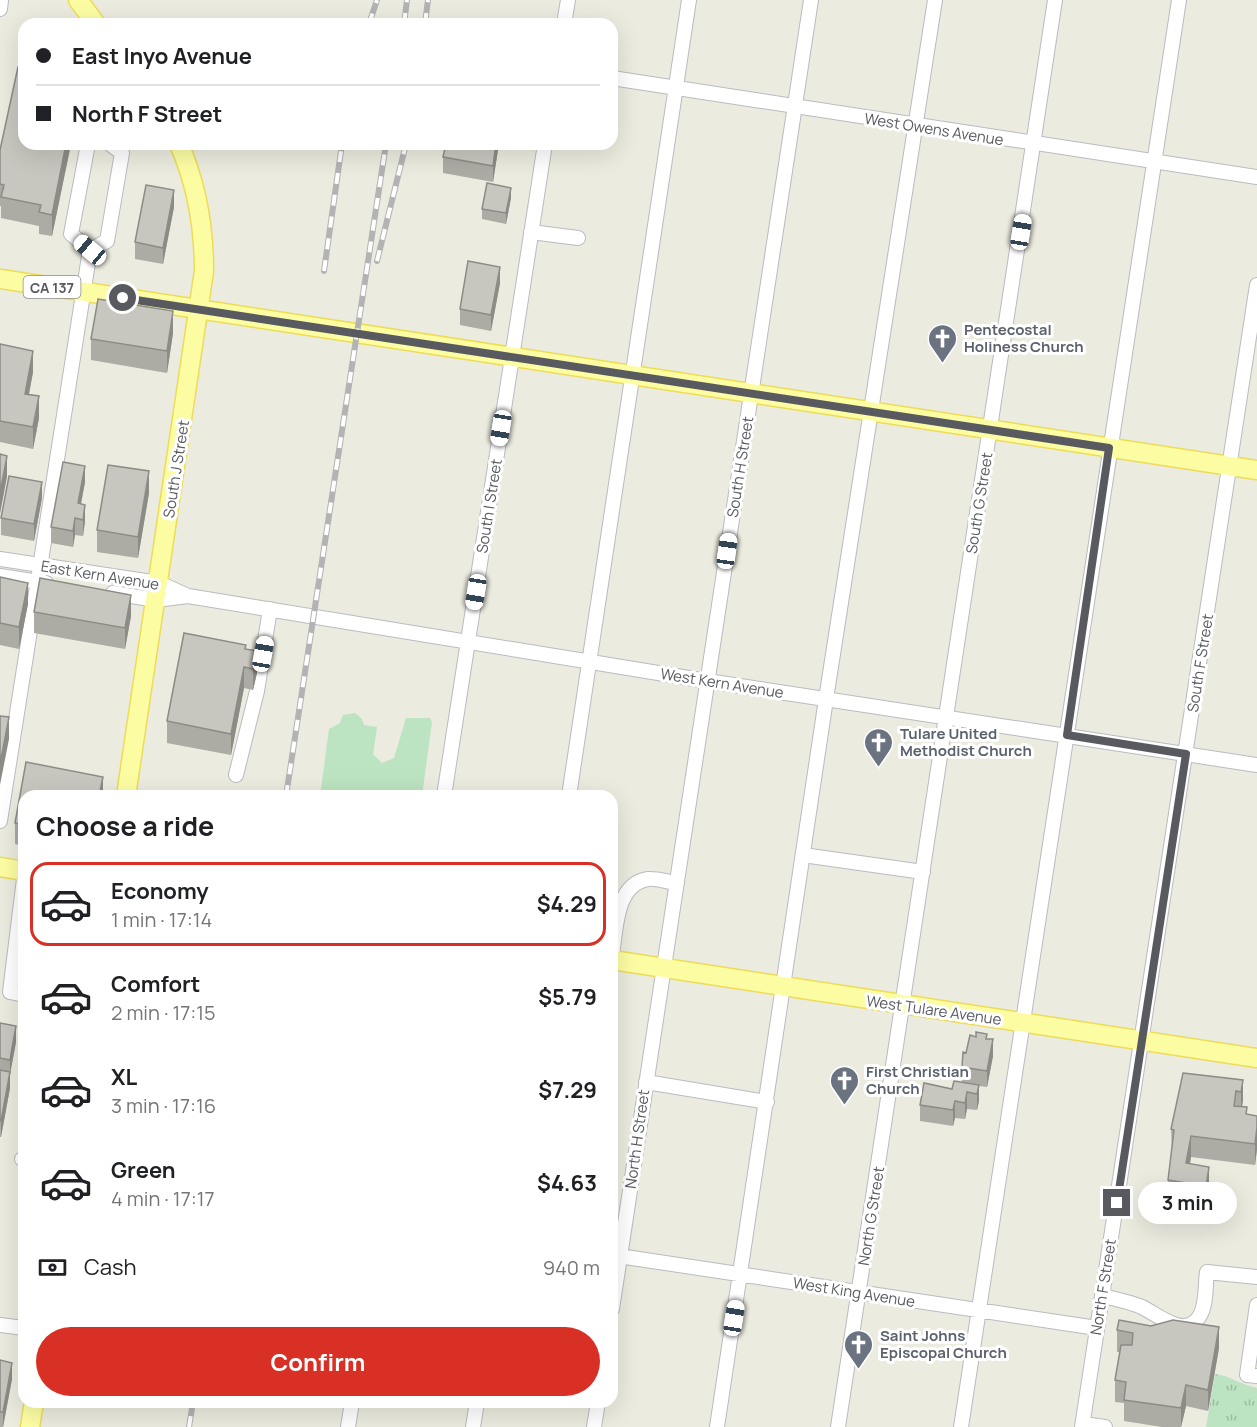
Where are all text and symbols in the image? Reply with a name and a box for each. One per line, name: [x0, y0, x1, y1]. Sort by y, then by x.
text: East Inyo Avenue: [72, 41, 252, 71]
text: North F Street: [72, 99, 222, 129]
street label: West Owens Avenue: [863, 108, 1005, 150]
car: [1009, 213, 1033, 251]
car: [70, 232, 110, 268]
road number: CA 137: [23, 276, 80, 298]
route start: [109, 284, 136, 311]
place label: Pentecostal Holiness Church: [964, 319, 1084, 357]
church icon: Pentecostal Holiness Church: [927, 322, 959, 364]
car: [489, 409, 513, 447]
street label: South H Street: [722, 415, 758, 519]
street label: South J Street: [158, 418, 194, 520]
street label: South G Street: [961, 451, 997, 555]
street label: South I Street: [471, 457, 507, 555]
car: [716, 532, 738, 570]
street label: East Kern Avenue: [39, 555, 161, 595]
car: [464, 573, 488, 611]
street label: South F Street: [1182, 612, 1218, 714]
car: [251, 635, 275, 673]
street label: West Kern Avenue: [659, 663, 785, 703]
place label: Tulare United Methodist Church: [900, 723, 1032, 761]
church icon: Tulare United Methodist Church: [863, 726, 895, 768]
text: Choose a ride: [36, 807, 214, 844]
text: Economy: [111, 876, 209, 906]
icon: car: [39, 877, 93, 931]
text: $4.29: [537, 889, 597, 919]
text: 1 min · 17:14: [111, 906, 212, 933]
text: Comfort: [111, 969, 200, 999]
icon: car: [39, 970, 93, 1024]
text: $5.79: [538, 982, 597, 1012]
street label: West Tulare Avenue: [865, 990, 1003, 1030]
text: 2 min · 17:15: [111, 999, 216, 1026]
place label: First Christian Church: [866, 1061, 969, 1099]
text: XL: [111, 1062, 137, 1092]
icon: car: [39, 1063, 93, 1117]
church icon: First Christian Church: [829, 1064, 861, 1106]
text: $7.29: [538, 1075, 597, 1105]
street label: North H Street: [620, 1088, 654, 1190]
text: 3 min · 17:16: [111, 1092, 216, 1119]
text: Green: [111, 1155, 176, 1185]
icon: car: [39, 1156, 93, 1210]
street label: North G Street: [853, 1165, 889, 1267]
text: $4.63: [537, 1168, 597, 1198]
callout: 3 min: [1138, 1182, 1237, 1224]
text: 4 min · 17:17: [111, 1185, 215, 1212]
route end: [1103, 1189, 1130, 1216]
text: 3 min: [1162, 1189, 1213, 1216]
street label: North F Street: [1085, 1237, 1121, 1337]
icon: cash: [36, 1251, 69, 1284]
text: Cash: [84, 1252, 137, 1282]
text: 940 m: [543, 1254, 600, 1281]
street label: West King Avenue: [791, 1272, 917, 1312]
car: [722, 1299, 746, 1337]
place label: Saint Johns Episcopal Church: [880, 1325, 1007, 1363]
button: Confirm: [36, 1327, 600, 1396]
church icon: Saint Johns Episcopal Church: [843, 1328, 875, 1370]

